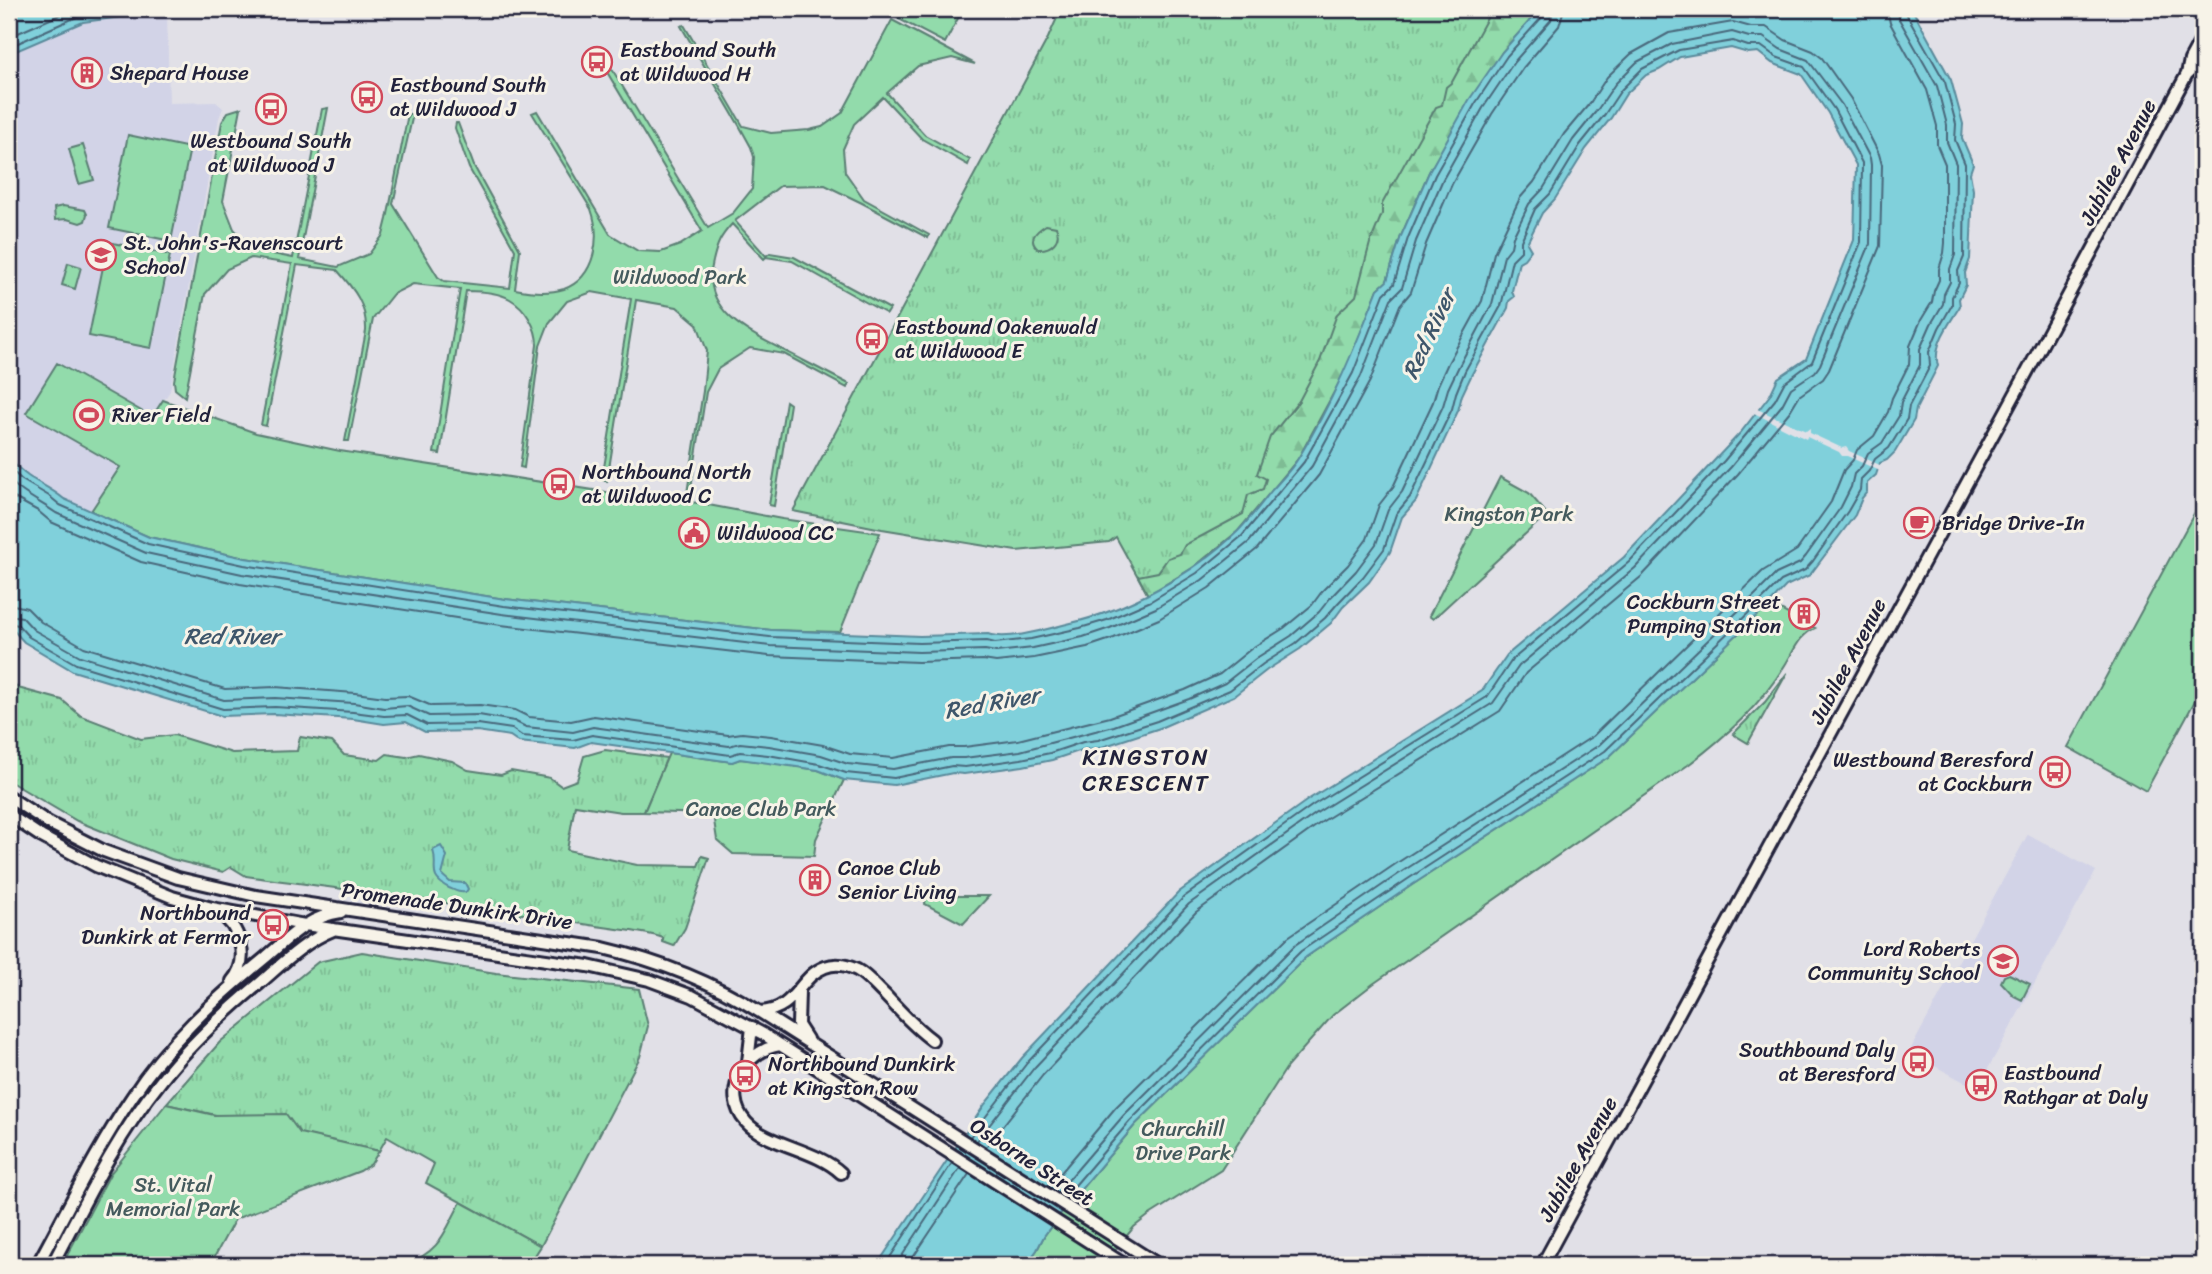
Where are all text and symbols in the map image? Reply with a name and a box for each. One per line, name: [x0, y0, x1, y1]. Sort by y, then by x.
place label: Eastbound South at Wildwood H: [620, 31, 777, 93]
bus stop icon: Eastbound South at Wildwood H: [580, 45, 614, 79]
place label: Shepard House: [110, 54, 249, 92]
building icon: Shepard House: [70, 56, 104, 90]
place label: Eastbound South at Wildwood J: [390, 66, 547, 128]
bus stop icon: Eastbound South at Wildwood J: [350, 80, 384, 114]
bus stop icon: Westbound South at Wildwood J: [254, 92, 288, 126]
street label: Jubilee Avenue: [2068, 92, 2167, 233]
place label: Westbound South at Wildwood J: [190, 122, 352, 184]
place label: St. John's-Ravenscourt School: [124, 224, 343, 286]
school or university icon: St. John's-Ravenscourt School: [84, 238, 118, 272]
park label: Wildwood Park: [613, 258, 747, 296]
water label: Red River: [1390, 279, 1469, 386]
place label: Eastbound Oakenwald at Wildwood E: [895, 308, 1098, 370]
bus stop icon: Eastbound Oakenwald at Wildwood E: [855, 322, 889, 356]
place label: River Field: [112, 396, 212, 434]
sports icon: River Field: [72, 398, 106, 432]
place label: Northbound North at Wildwood C: [582, 453, 751, 515]
bus stop icon: Northbound North at Wildwood C: [542, 467, 576, 501]
park label: Kingston Park: [1445, 495, 1574, 533]
place label: Bridge Drive-In: [1942, 504, 2085, 542]
cafe icon: Bridge Drive-In: [1902, 506, 1936, 540]
place label: Wildwood CC: [717, 514, 834, 552]
public building icon: Wildwood CC: [677, 516, 711, 550]
place label: Cockburn Street Pumping Station: [1627, 583, 1781, 645]
street label: Jubilee Avenue: [1798, 591, 1897, 732]
building icon: Cockburn Street Pumping Station: [1787, 597, 1821, 631]
water label: Red River: [184, 616, 283, 657]
water label: Red River: [941, 674, 1046, 731]
district label: KINGSTON CRESCENT: [1082, 737, 1210, 804]
place label: Westbound Beresford at Cockburn: [1833, 741, 2034, 803]
bus stop icon: Westbound Beresford at Cockburn: [2038, 755, 2072, 789]
park label: Canoe Club Park: [686, 790, 836, 828]
place label: Canoe Club Senior Living: [838, 849, 957, 911]
building icon: Canoe Club Senior Living: [798, 863, 832, 897]
street label: Promenade Dunkirk Drive: [339, 871, 575, 941]
place label: Northbound Dunkirk at Fermor: [81, 894, 252, 956]
bus stop icon: Northbound Dunkirk at Fermor: [256, 908, 290, 942]
place label: Lord Roberts Community School: [1808, 930, 1981, 992]
school or university icon: Lord Roberts Community School: [1986, 944, 2020, 978]
place label: Southbound Daly at Beresford: [1739, 1031, 1897, 1093]
place label: Northbound Dunkirk at Kingston Row: [768, 1045, 956, 1107]
bus stop icon: Southbound Daly at Beresford: [1901, 1045, 1935, 1079]
place label: Eastbound Rathgar at Daly: [2004, 1054, 2148, 1116]
bus stop icon: Northbound Dunkirk at Kingston Row: [728, 1059, 762, 1093]
bus stop icon: Eastbound Rathgar at Daly: [1964, 1068, 1998, 1102]
street label: Jubilee Avenue: [1527, 1089, 1628, 1230]
street label: Osborne Street: [962, 1107, 1102, 1217]
park label: Churchill Drive Park: [1135, 1110, 1232, 1172]
park label: St. Vital Memorial Park: [106, 1166, 240, 1228]

